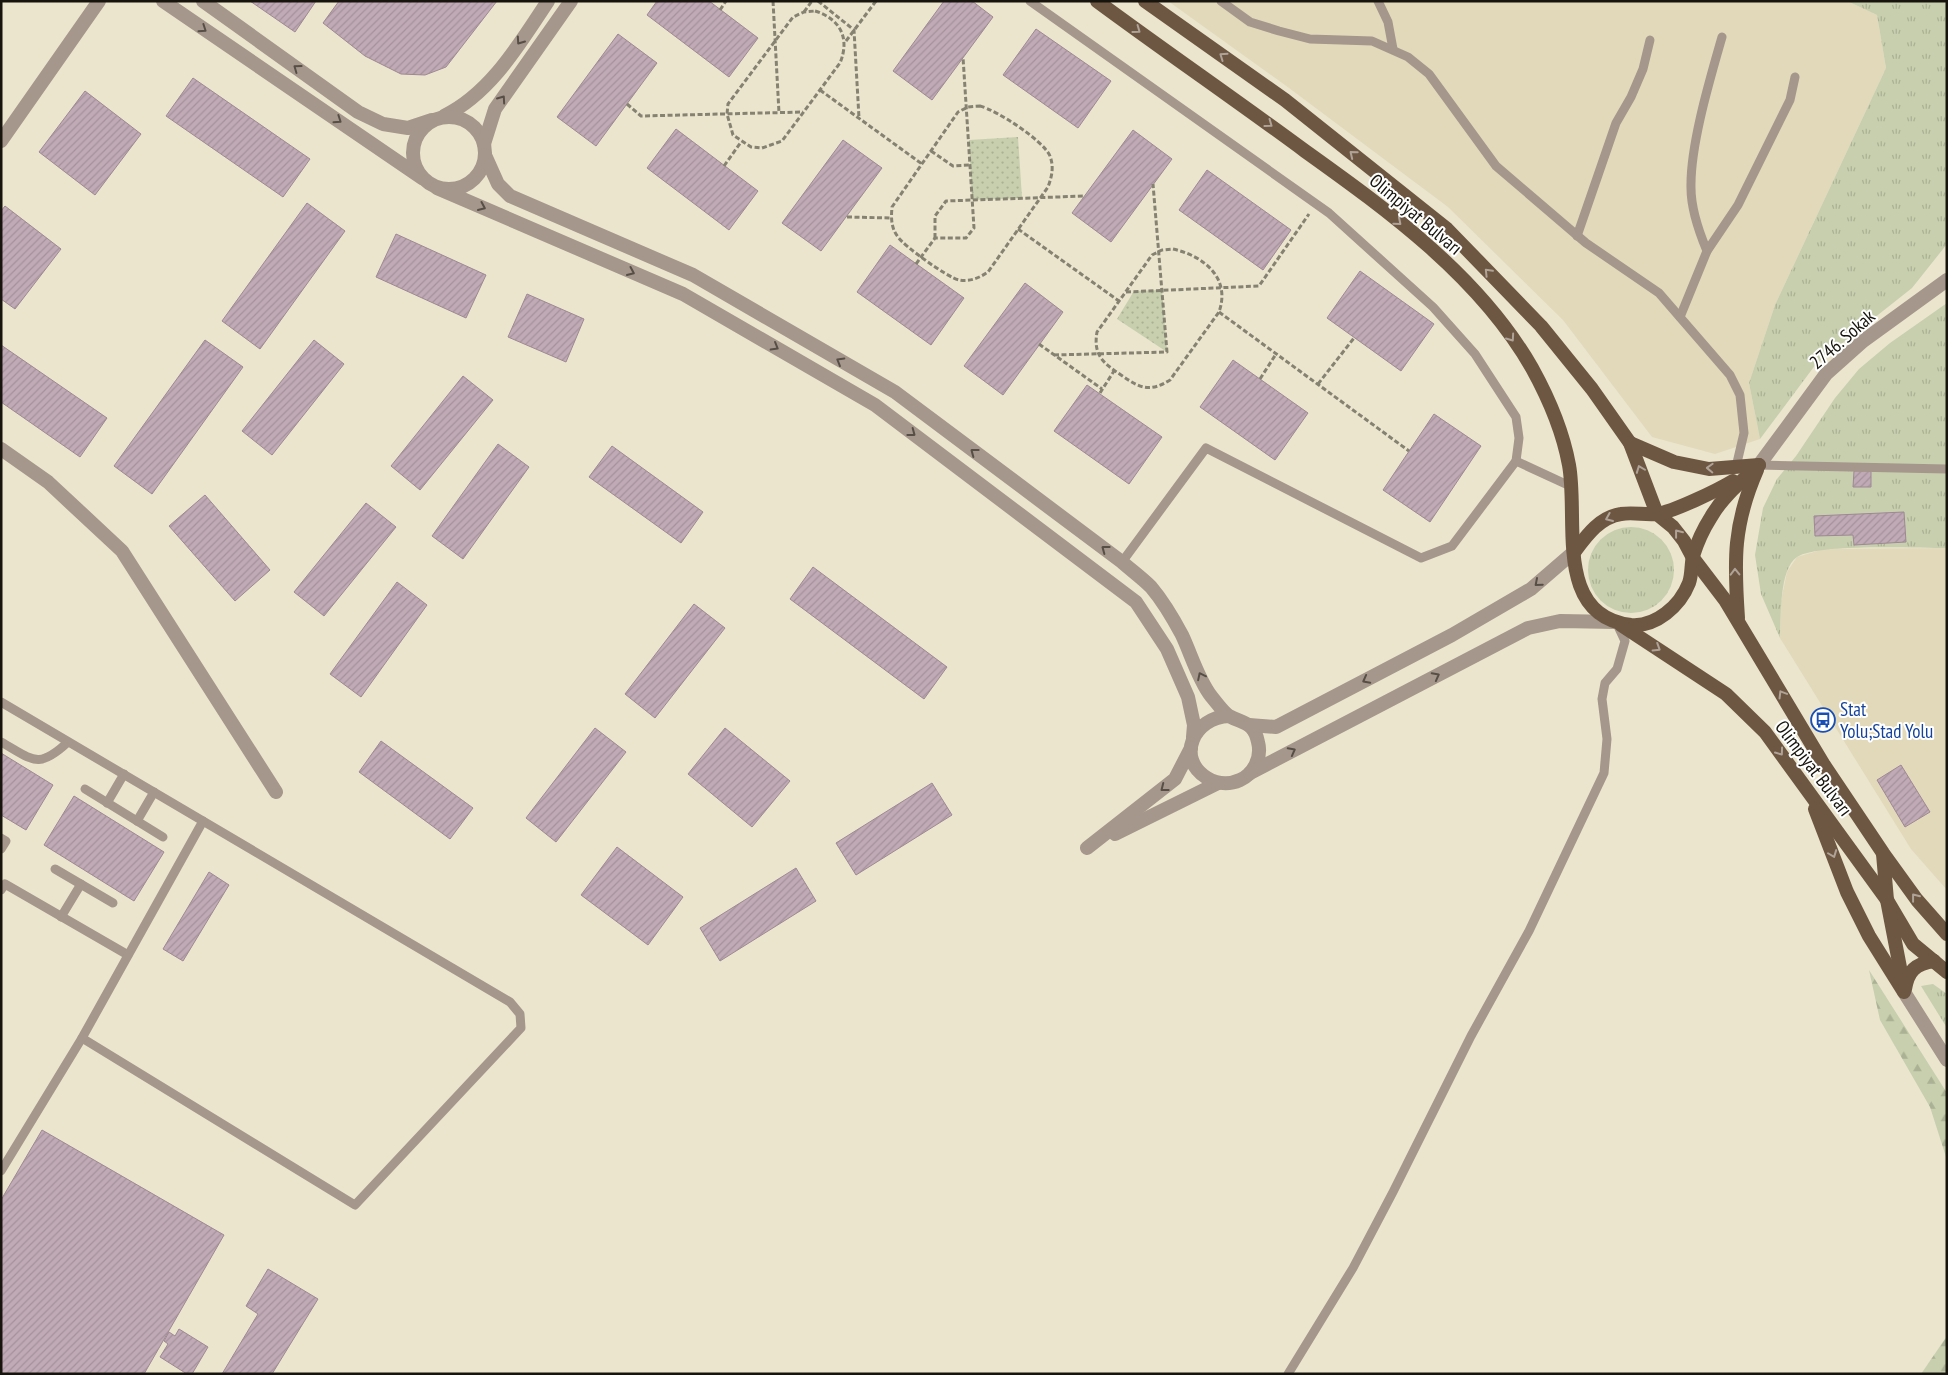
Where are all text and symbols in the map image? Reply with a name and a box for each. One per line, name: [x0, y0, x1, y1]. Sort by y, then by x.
one-way arrow: [198, 23, 207, 32]
one-way arrow: [1131, 24, 1140, 33]
one-way arrow: [517, 35, 526, 45]
one-way arrow: [1219, 53, 1229, 62]
one-way arrow: [293, 65, 302, 74]
one-way arrow: [496, 96, 505, 105]
one-way arrow: [332, 114, 341, 123]
one-way arrow: [1263, 118, 1273, 127]
one-way arrow: [1350, 151, 1359, 159]
street label: Olimpiyat Bulvarı: [1365, 168, 1467, 260]
one-way arrow: [477, 201, 486, 212]
one-way arrow: [1393, 217, 1402, 226]
one-way arrow: [626, 265, 635, 276]
one-way arrow: [1485, 269, 1494, 278]
street label: 2746. Sokak: [1804, 304, 1880, 374]
one-way arrow: [1505, 332, 1514, 342]
one-way arrow: [769, 341, 778, 351]
one-way arrow: [837, 357, 846, 367]
one-way arrow: [906, 428, 915, 436]
one-way arrow: [971, 449, 980, 457]
one-way arrow: [1706, 463, 1714, 473]
one-way arrow: [1636, 465, 1646, 474]
one-way arrow: [1605, 512, 1614, 523]
one-way arrow: [1675, 530, 1684, 539]
one-way arrow: [1102, 546, 1111, 554]
one-way arrow: [1730, 568, 1740, 576]
one-way arrow: [1534, 577, 1543, 586]
one-way arrow: [1652, 641, 1661, 651]
one-way arrow: [1197, 672, 1207, 681]
one-way arrow: [1431, 672, 1440, 682]
one-way arrow: [1362, 674, 1371, 684]
one-way arrow: [1778, 690, 1788, 699]
place label: Stat Yolu;Stad Yolu: [1840, 697, 1933, 743]
bus stop icon: Stat Yolu;Stad Yolu: [1810, 707, 1836, 733]
street label: Olimpiyat Bulvarı: [1770, 715, 1858, 821]
one-way arrow: [1287, 747, 1296, 757]
one-way arrow: [1774, 747, 1783, 756]
one-way arrow: [1160, 782, 1170, 791]
one-way arrow: [1826, 849, 1837, 858]
one-way arrow: [1912, 894, 1920, 903]

